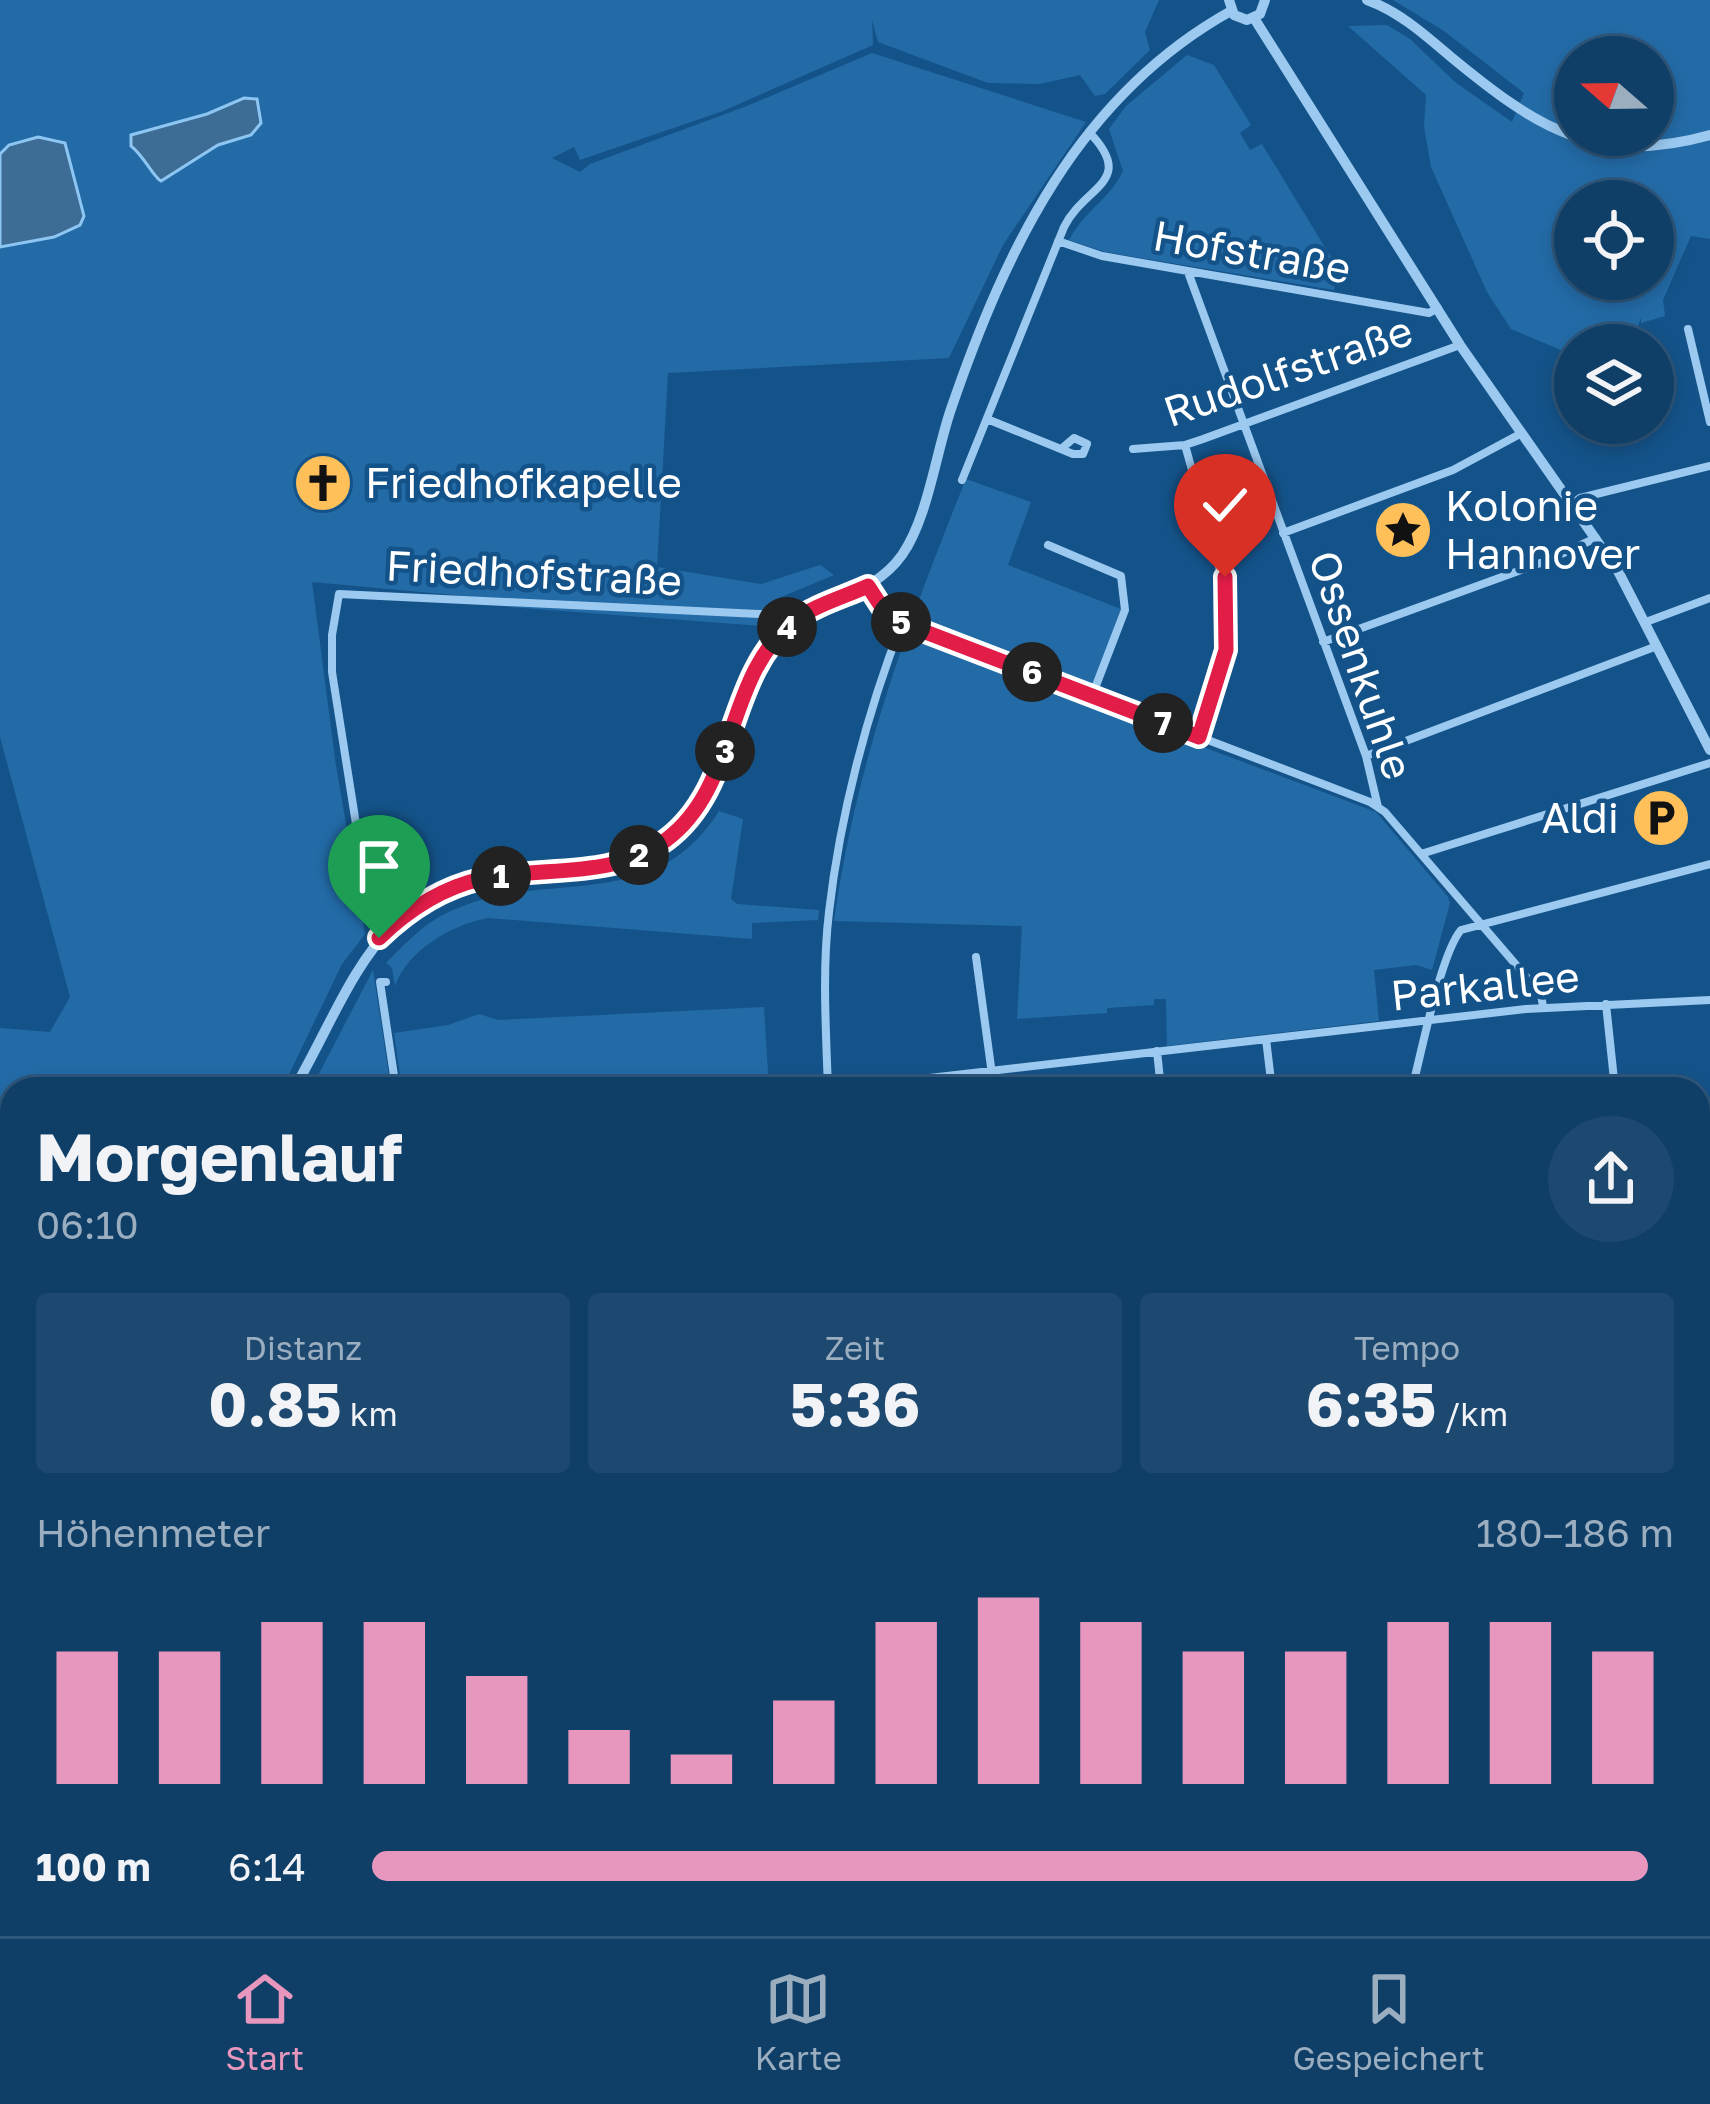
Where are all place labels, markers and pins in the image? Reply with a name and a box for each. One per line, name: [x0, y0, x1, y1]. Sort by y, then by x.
church icon: Friedhofkapelle: [292, 452, 354, 514]
pin: [1174, 454, 1276, 577]
place label: Friedhofkapelle: [365, 457, 682, 507]
place label: Kolonie Hannover: [1445, 480, 1640, 578]
place icon: Kolonie Hannover: [1372, 499, 1434, 561]
pin: 5: [871, 592, 931, 652]
pin: 4: [757, 597, 817, 657]
pin: 6: [1002, 642, 1062, 702]
pin: 7: [1133, 693, 1193, 753]
pin: 3: [695, 721, 755, 781]
parking icon: Aldi: [1630, 787, 1692, 849]
place label: Aldi: [1542, 792, 1619, 842]
pin: [328, 815, 430, 938]
pin: 2: [609, 825, 669, 885]
pin: 1: [471, 846, 531, 906]

